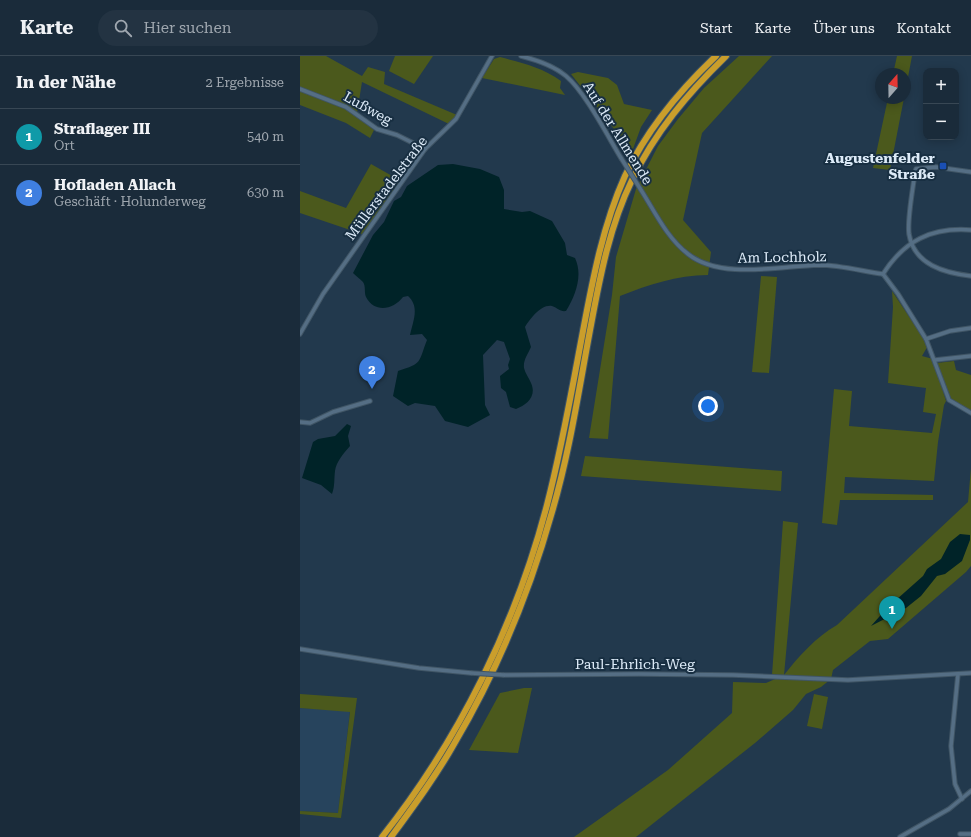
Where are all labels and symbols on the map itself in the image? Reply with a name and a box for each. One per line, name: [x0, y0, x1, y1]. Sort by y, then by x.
north arrow: [875, 68, 911, 104]
street label: Auf der Allmende: [580, 79, 656, 188]
street label: Lußweg: [341, 88, 395, 128]
street label: Müllerstadelstraße: [342, 133, 430, 243]
place label: Augustenfelder Straße: [825, 150, 936, 182]
marker: Augustenfelder Straße: [938, 161, 948, 171]
street label: Am Lochholz: [738, 248, 827, 266]
pin: 2: [359, 356, 385, 389]
your location: [698, 396, 718, 416]
pin: 1: [879, 596, 905, 629]
street label: Paul-Ehrlich-Weg: [575, 656, 695, 672]

